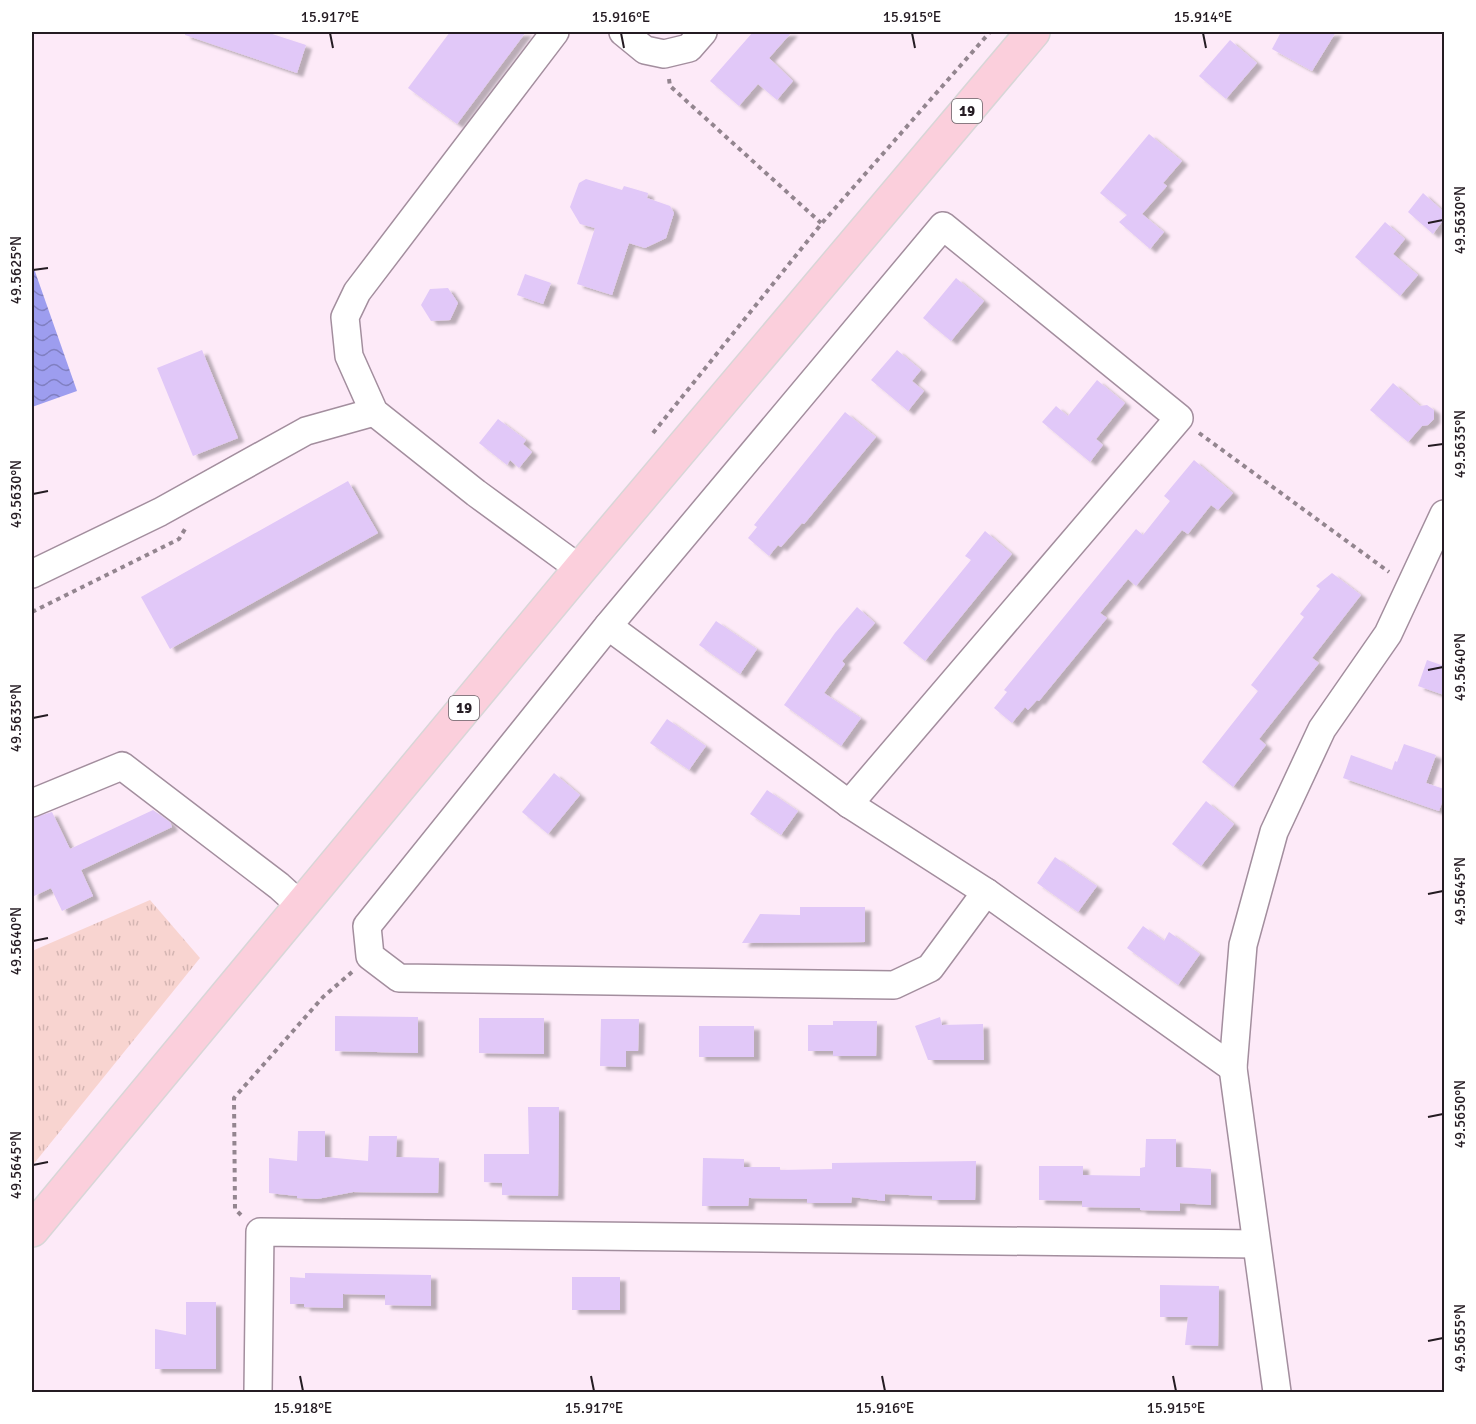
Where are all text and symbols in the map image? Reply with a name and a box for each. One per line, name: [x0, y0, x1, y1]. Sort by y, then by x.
text: 15.917°E: [301, 8, 359, 26]
text: 15.916°E: [592, 8, 650, 26]
text: 15.915°E: [883, 8, 941, 26]
text: 15.914°E: [1174, 8, 1232, 26]
road number: 19: [952, 99, 982, 123]
text: 49.5630°N: [1451, 186, 1469, 254]
text: 49.5625°N: [7, 236, 25, 304]
text: 49.5635°N: [1451, 410, 1469, 478]
text: 49.5630°N: [7, 460, 25, 528]
text: 49.5640°N: [1451, 633, 1469, 701]
text: 49.5635°N: [7, 684, 25, 752]
road number: 19: [449, 696, 479, 720]
text: 49.5645°N: [1451, 857, 1469, 925]
text: 49.5640°N: [7, 907, 25, 975]
text: 49.5650°N: [1451, 1080, 1469, 1148]
text: 49.5645°N: [7, 1131, 25, 1199]
text: 49.5655°N: [1451, 1304, 1469, 1372]
text: 15.918°E: [274, 1399, 332, 1417]
text: 15.917°E: [565, 1399, 623, 1417]
text: 15.916°E: [856, 1399, 914, 1417]
text: 15.915°E: [1147, 1399, 1205, 1417]

